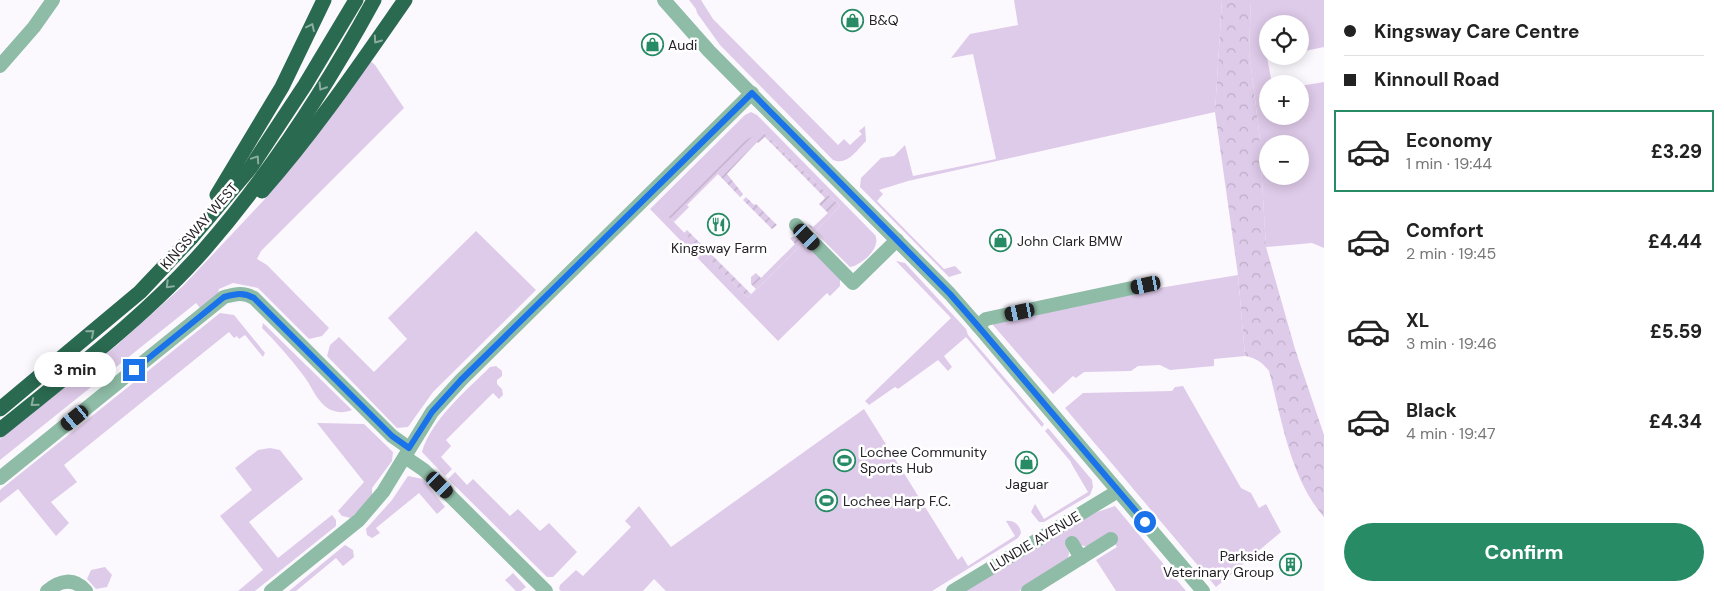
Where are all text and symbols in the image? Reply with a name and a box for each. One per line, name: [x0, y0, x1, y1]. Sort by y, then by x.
shop icon: B&Q: [841, 8, 865, 32]
place label: B&Q: [869, 11, 899, 29]
map controls: [1259, 15, 1309, 185]
button: locate: [1259, 15, 1309, 65]
text: Kingsway Care Centre: [1374, 19, 1579, 44]
one-way arrow: [304, 23, 315, 32]
shop icon: Audi: [640, 33, 664, 57]
one-way arrow: [374, 34, 383, 44]
place label: Audi: [668, 36, 697, 54]
text: Kinnoull Road: [1374, 67, 1500, 92]
button: +: [1259, 75, 1309, 125]
one-way arrow: [319, 81, 328, 91]
text: Economy: [1406, 128, 1493, 153]
icon: car: [1346, 129, 1391, 174]
button: −: [1259, 135, 1309, 185]
text: £3.29: [1651, 139, 1702, 164]
text: 1 min · 19:44: [1406, 153, 1492, 174]
one-way arrow: [250, 155, 259, 164]
street label: KINGSWAY WEST: [156, 179, 242, 273]
restaurant icon: Kingsway Farm: [707, 213, 731, 237]
text: Comfort: [1406, 218, 1484, 243]
icon: car: [1346, 219, 1391, 264]
car: [791, 221, 822, 253]
shop icon: John Clark BMW: [989, 229, 1013, 253]
text: £4.44: [1648, 229, 1702, 254]
place label: John Clark BMW: [1017, 232, 1123, 250]
place label: Kingsway Farm: [671, 239, 767, 257]
text: 2 min · 19:45: [1406, 243, 1496, 264]
car: [1129, 275, 1162, 295]
one-way arrow: [166, 279, 175, 288]
car: [1003, 302, 1036, 322]
text: XL: [1406, 308, 1429, 333]
icon: car: [1346, 309, 1391, 354]
text: £5.59: [1650, 319, 1702, 344]
one-way arrow: [85, 330, 94, 339]
text: 3 min · 19:46: [1406, 333, 1497, 354]
callout: 3 min: [34, 352, 116, 388]
text: 3 min: [54, 359, 96, 380]
route end: [123, 359, 145, 381]
one-way arrow: [30, 397, 39, 406]
text: Black: [1406, 398, 1457, 423]
icon: car: [1346, 399, 1391, 444]
car: [58, 403, 91, 433]
text: £4.34: [1649, 409, 1702, 434]
text: 4 min · 19:47: [1406, 423, 1495, 444]
place label: Lochee Community Sports Hub: [860, 443, 987, 477]
sports icon: Lochee Community Sports Hub: [832, 448, 856, 472]
shop icon: Jaguar: [1015, 450, 1039, 474]
car: [424, 469, 455, 501]
place label: Jaguar: [1005, 475, 1049, 493]
sports icon: Lochee Harp F.C.: [815, 489, 839, 513]
place label: Lochee Harp F.C.: [843, 492, 951, 510]
street label: LUNDIE AVENUE: [987, 507, 1084, 575]
route start: [1134, 511, 1156, 533]
button: Confirm: [1344, 523, 1704, 581]
place label: Parkside Veterinary Group: [1163, 547, 1274, 581]
building icon: Parkside Veterinary Group: [1278, 552, 1302, 576]

